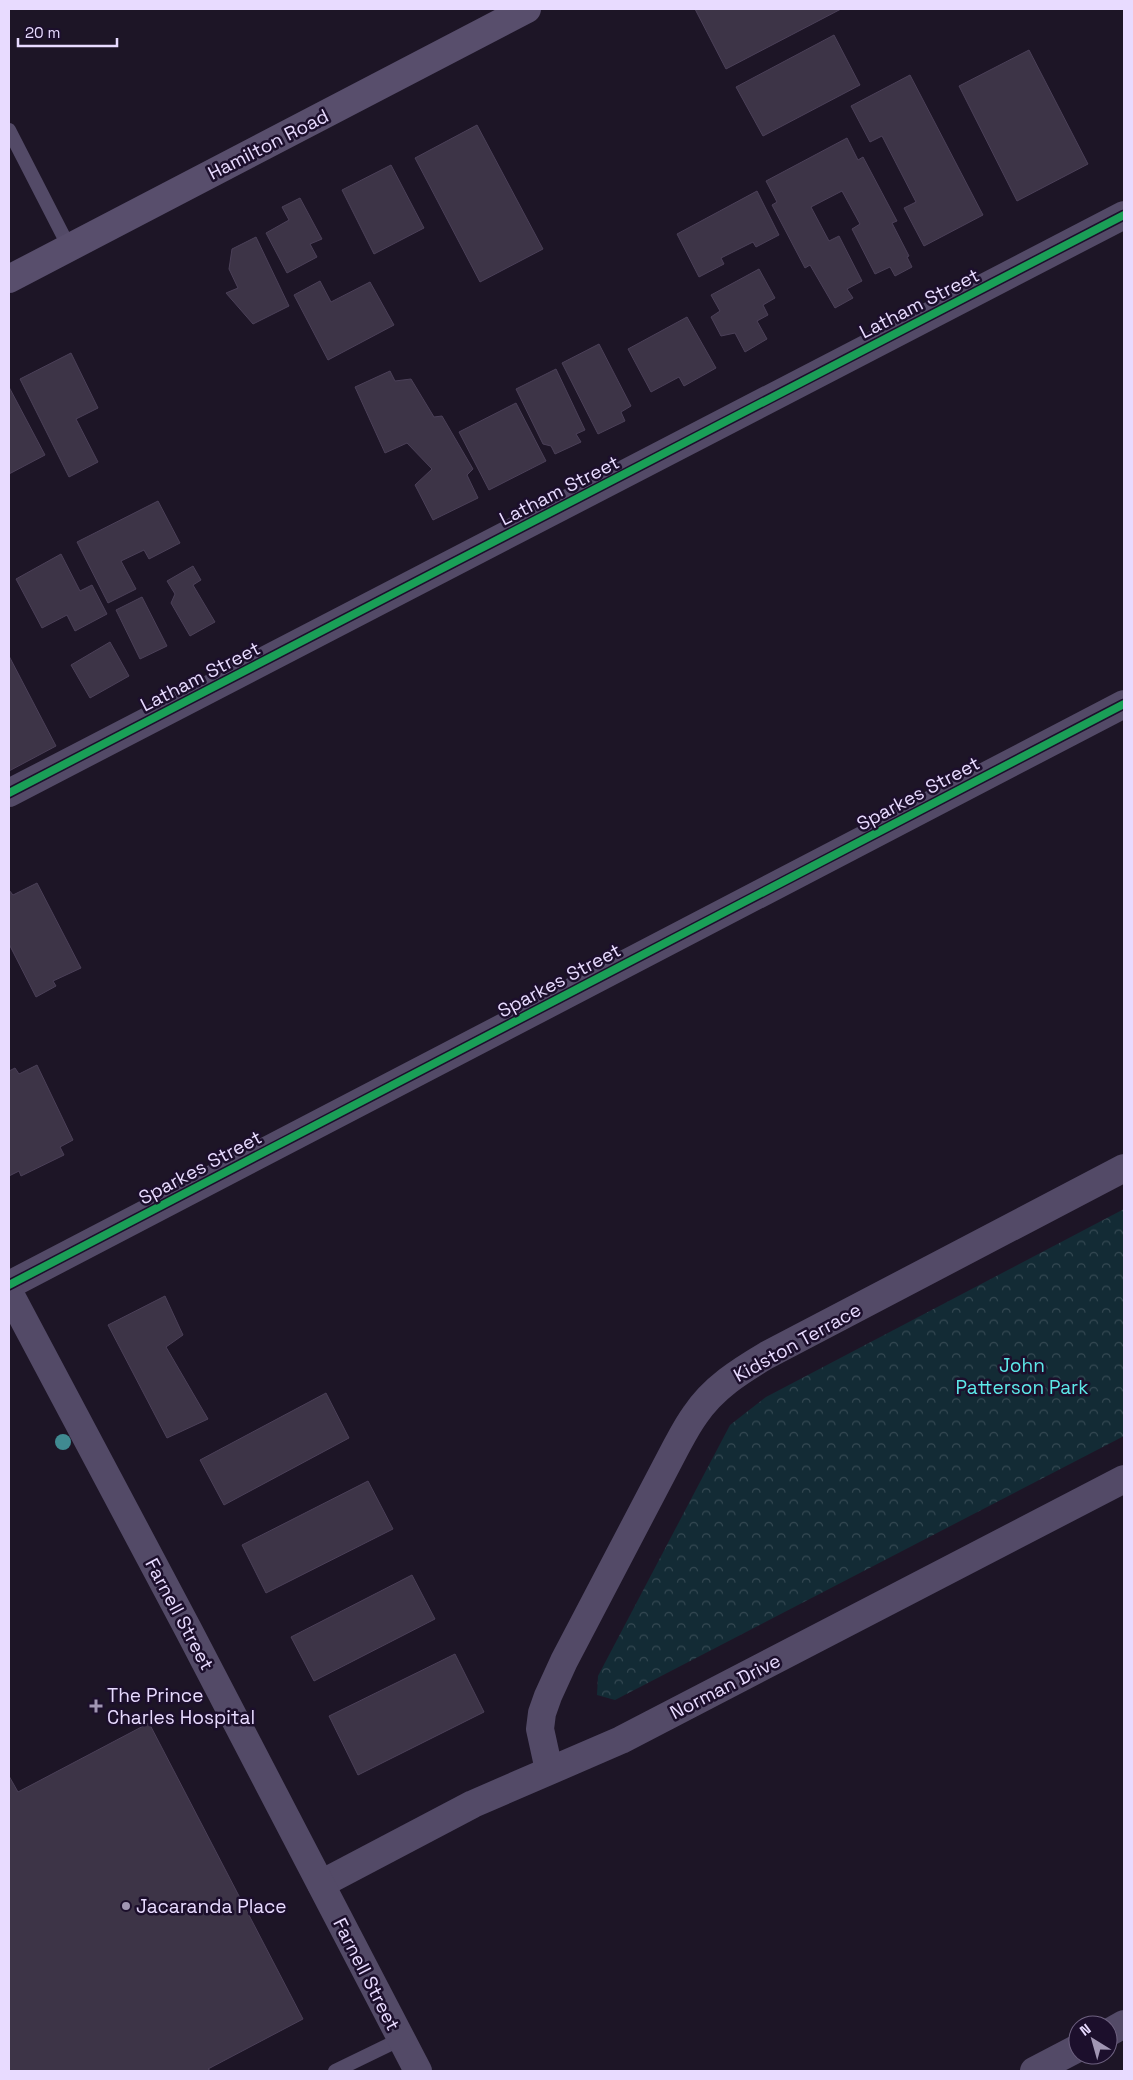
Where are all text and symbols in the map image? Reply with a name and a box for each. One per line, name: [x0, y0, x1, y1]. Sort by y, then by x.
scale bar: [18, 15, 116, 47]
text: 20 m: [25, 23, 60, 42]
street label: Hamilton Road: [204, 103, 333, 186]
street label: Latham Street: [855, 263, 983, 344]
street label: Latham Street: [495, 450, 623, 531]
street label: Latham Street: [136, 636, 264, 717]
street label: Sparkes Street: [852, 751, 984, 836]
street label: Sparkes Street: [493, 938, 625, 1023]
street label: Sparkes Street: [134, 1125, 266, 1210]
street label: Kidston Terrace: [729, 1297, 866, 1388]
park label: John Patterson Park: [955, 1353, 1089, 1400]
street label: Farnell Street: [140, 1554, 220, 1675]
street label: Norman Drive: [666, 1648, 785, 1725]
place label: The Prince Charles Hospital: [107, 1683, 255, 1730]
marker: The Prince Charles Hospital: [89, 1699, 103, 1713]
place label: Jacaranda Place: [136, 1894, 287, 1919]
marker: Jacaranda Place: [120, 1900, 132, 1912]
street label: Farnell Street: [327, 1914, 406, 2035]
north arrow: [1068, 2015, 1118, 2065]
text: N: [1076, 2020, 1094, 2040]

